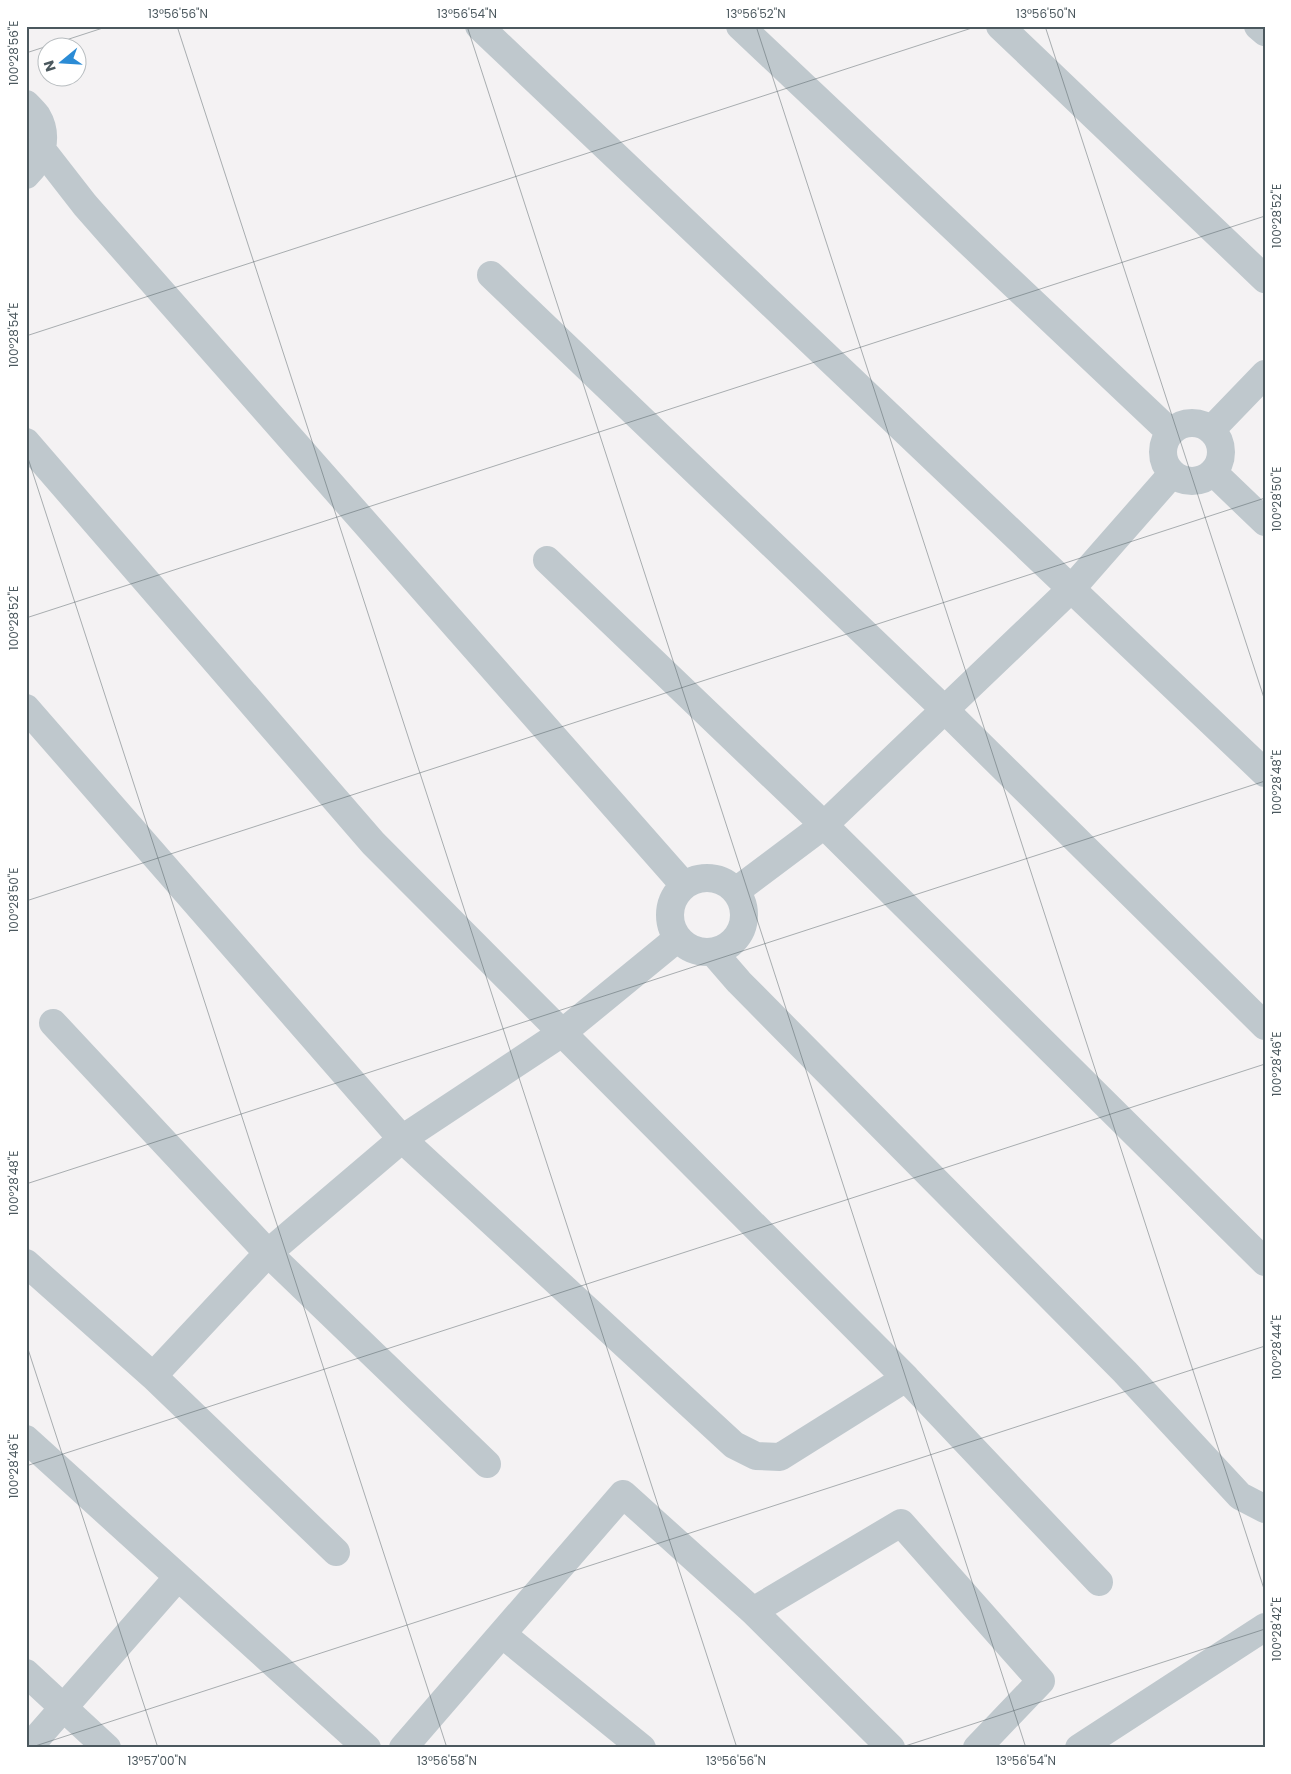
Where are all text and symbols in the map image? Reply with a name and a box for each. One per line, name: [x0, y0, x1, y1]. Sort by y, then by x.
text: 13°56'56"N: [148, 5, 208, 22]
text: 13°56'54"N: [437, 5, 497, 22]
text: 13°56'52"N: [726, 5, 786, 22]
text: 13°56'50"N: [1016, 5, 1076, 22]
text: 100°28'56"E: [5, 20, 22, 86]
north arrow: [38, 38, 88, 88]
text: N: [38, 58, 61, 74]
text: 100°28'52"E: [1268, 184, 1285, 248]
text: 100°28'54"E: [5, 303, 22, 367]
text: 100°28'50"E: [1268, 467, 1285, 531]
text: 100°28'52"E: [5, 586, 22, 650]
text: 100°28'48"E: [1268, 750, 1285, 815]
text: 100°28'50"E: [5, 868, 22, 932]
text: 100°28'46"E: [1268, 1031, 1285, 1097]
text: 100°28'48"E: [5, 1151, 22, 1216]
text: 100°28'44"E: [1268, 1315, 1285, 1379]
text: 100°28'46"E: [5, 1433, 22, 1499]
text: 100°28'42"E: [1268, 1597, 1285, 1661]
text: 13°57'00"N: [128, 1752, 186, 1769]
text: 13°56'58"N: [417, 1752, 477, 1769]
text: 13°56'56"N: [706, 1752, 766, 1769]
text: 13°56'54"N: [996, 1752, 1056, 1769]

